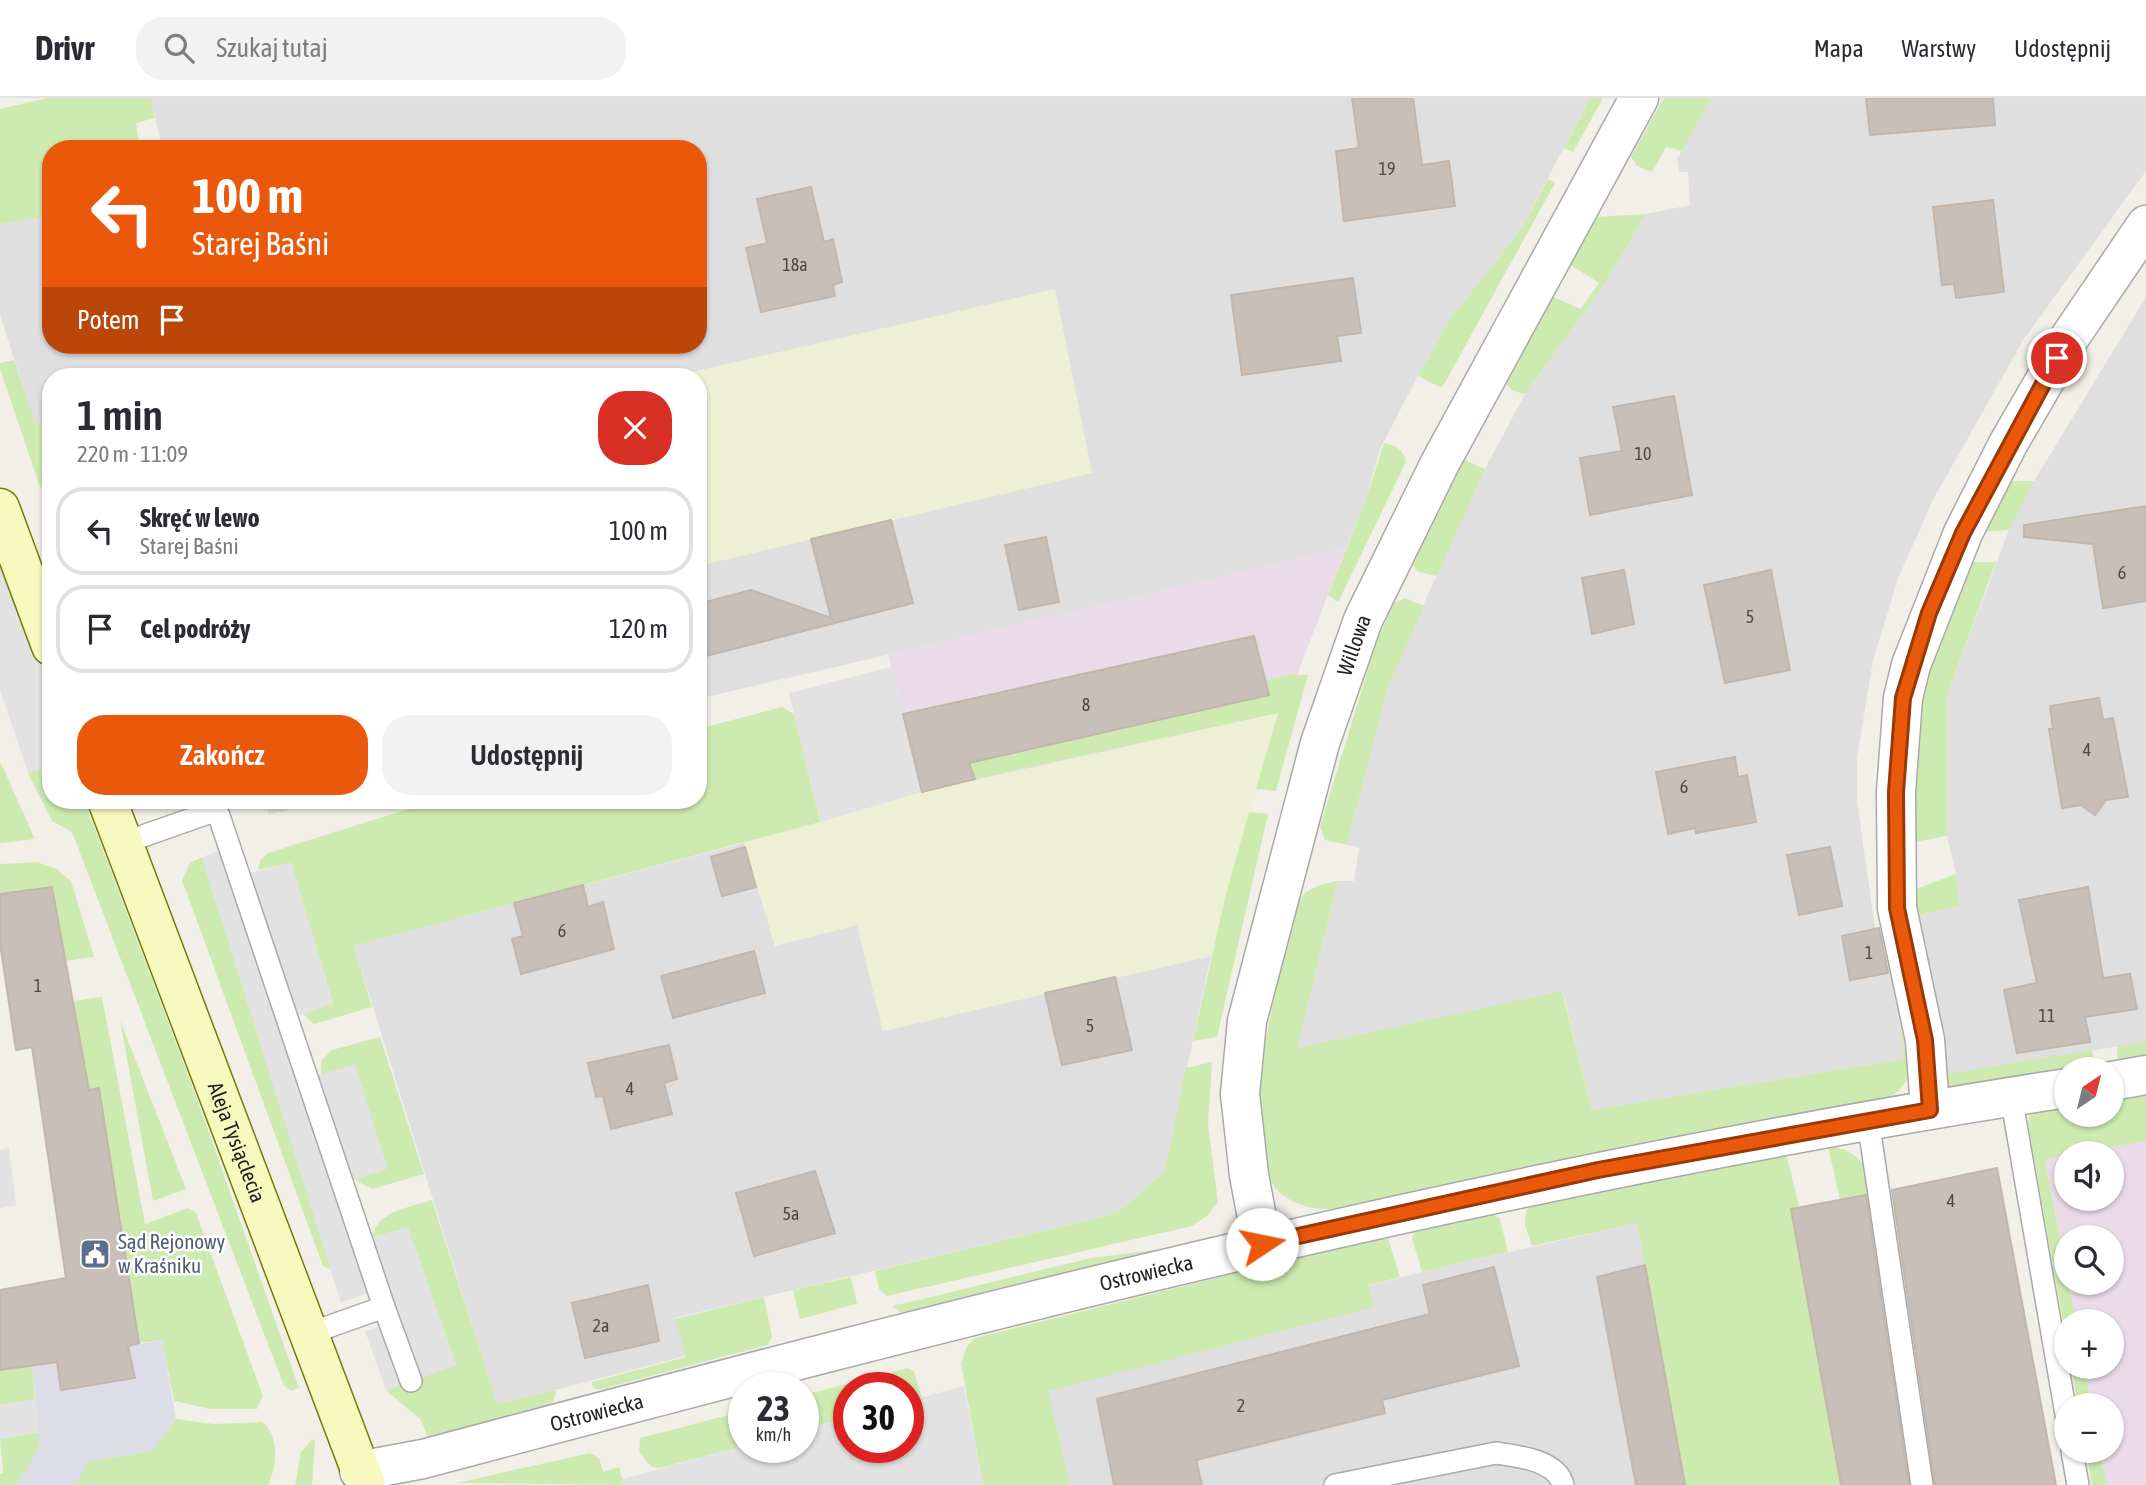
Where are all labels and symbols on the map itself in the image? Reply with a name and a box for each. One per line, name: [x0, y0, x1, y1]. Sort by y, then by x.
house number: 19: [1379, 158, 1395, 179]
house number: 18a: [782, 254, 808, 275]
pin: [2027, 328, 2087, 388]
house number: 10: [1635, 443, 1651, 464]
house number: 6: [2118, 562, 2126, 583]
house number: 5: [1746, 606, 1754, 627]
street label: Willowa: [1332, 611, 1375, 679]
house number: 8: [1082, 694, 1090, 715]
house number: 4: [2083, 739, 2091, 760]
house number: 6: [1680, 776, 1688, 797]
house number: 6: [558, 920, 566, 941]
house number: 1: [1865, 942, 1873, 963]
house number: 1: [34, 975, 42, 996]
house number: 11: [2039, 1005, 2055, 1026]
house number: 5: [1086, 1015, 1094, 1036]
north arrow: [2054, 1057, 2124, 1127]
street label: Aleja Tysiąclecia: [204, 1078, 271, 1206]
house number: 4: [626, 1078, 634, 1099]
house number: 4: [1947, 1190, 1955, 1211]
house number: 5a: [783, 1203, 799, 1224]
position arrow: [1225, 1207, 1299, 1281]
place label: Sąd Rejonowy w Kraśniku: [118, 1229, 226, 1277]
public building icon: Sąd Rejonowy w Kraśniku: [78, 1237, 112, 1271]
street label: Ostrowiecka: [1097, 1250, 1195, 1295]
house number: 2a: [593, 1315, 609, 1336]
speed limit sign: 30: [833, 1372, 924, 1463]
street label: Ostrowiecka: [547, 1388, 646, 1436]
house number: 2: [1237, 1395, 1245, 1416]

